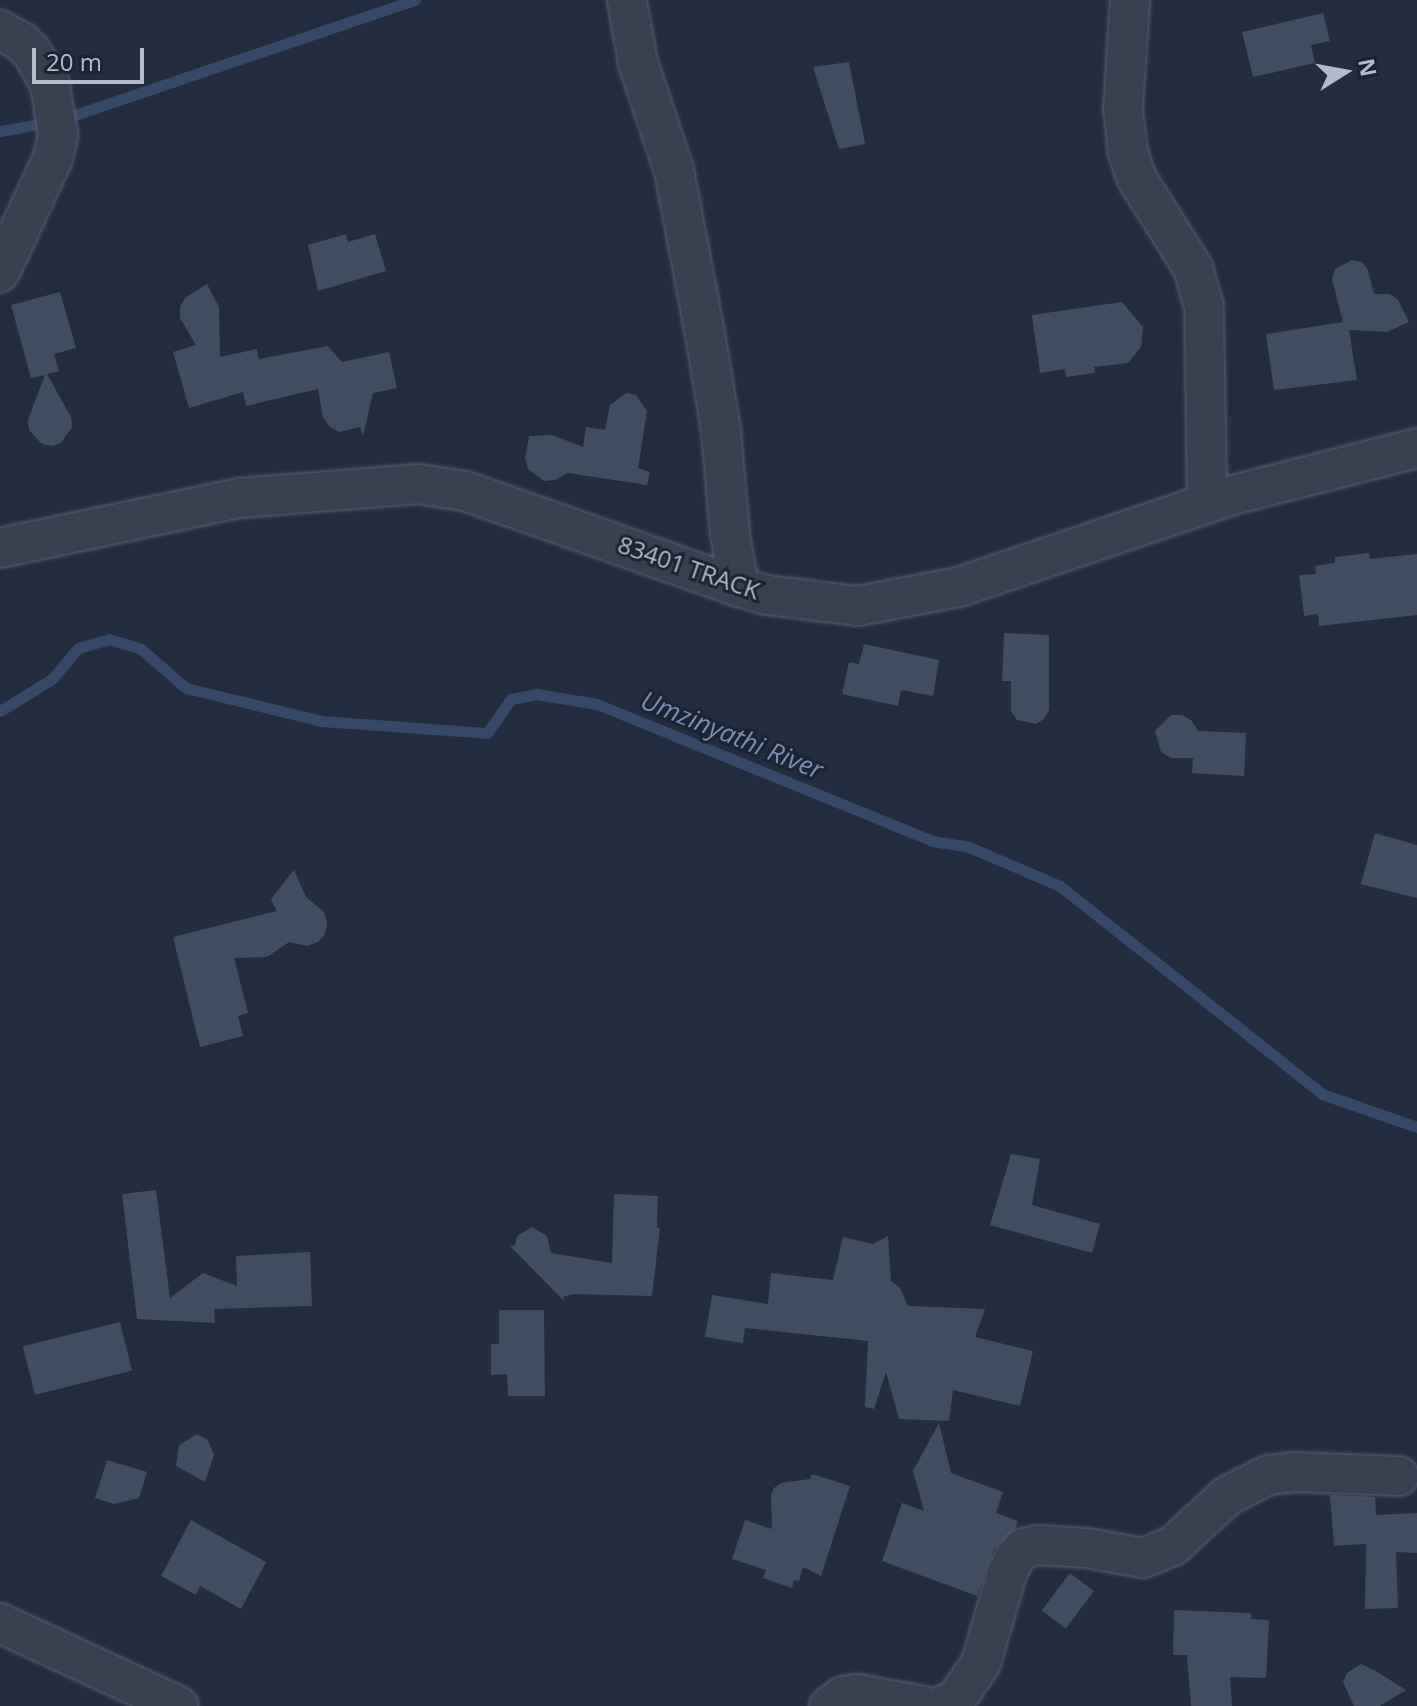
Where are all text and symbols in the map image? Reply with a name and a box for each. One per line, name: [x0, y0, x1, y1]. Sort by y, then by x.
scale bar: [36, 32, 148, 82]
north arrow: [1305, 32, 1385, 112]
text: 20 m: [46, 45, 102, 78]
text: N: [1352, 56, 1385, 79]
street label: 83401 TRACK: [614, 529, 764, 605]
water label: Umzinyathi River: [636, 684, 828, 786]

